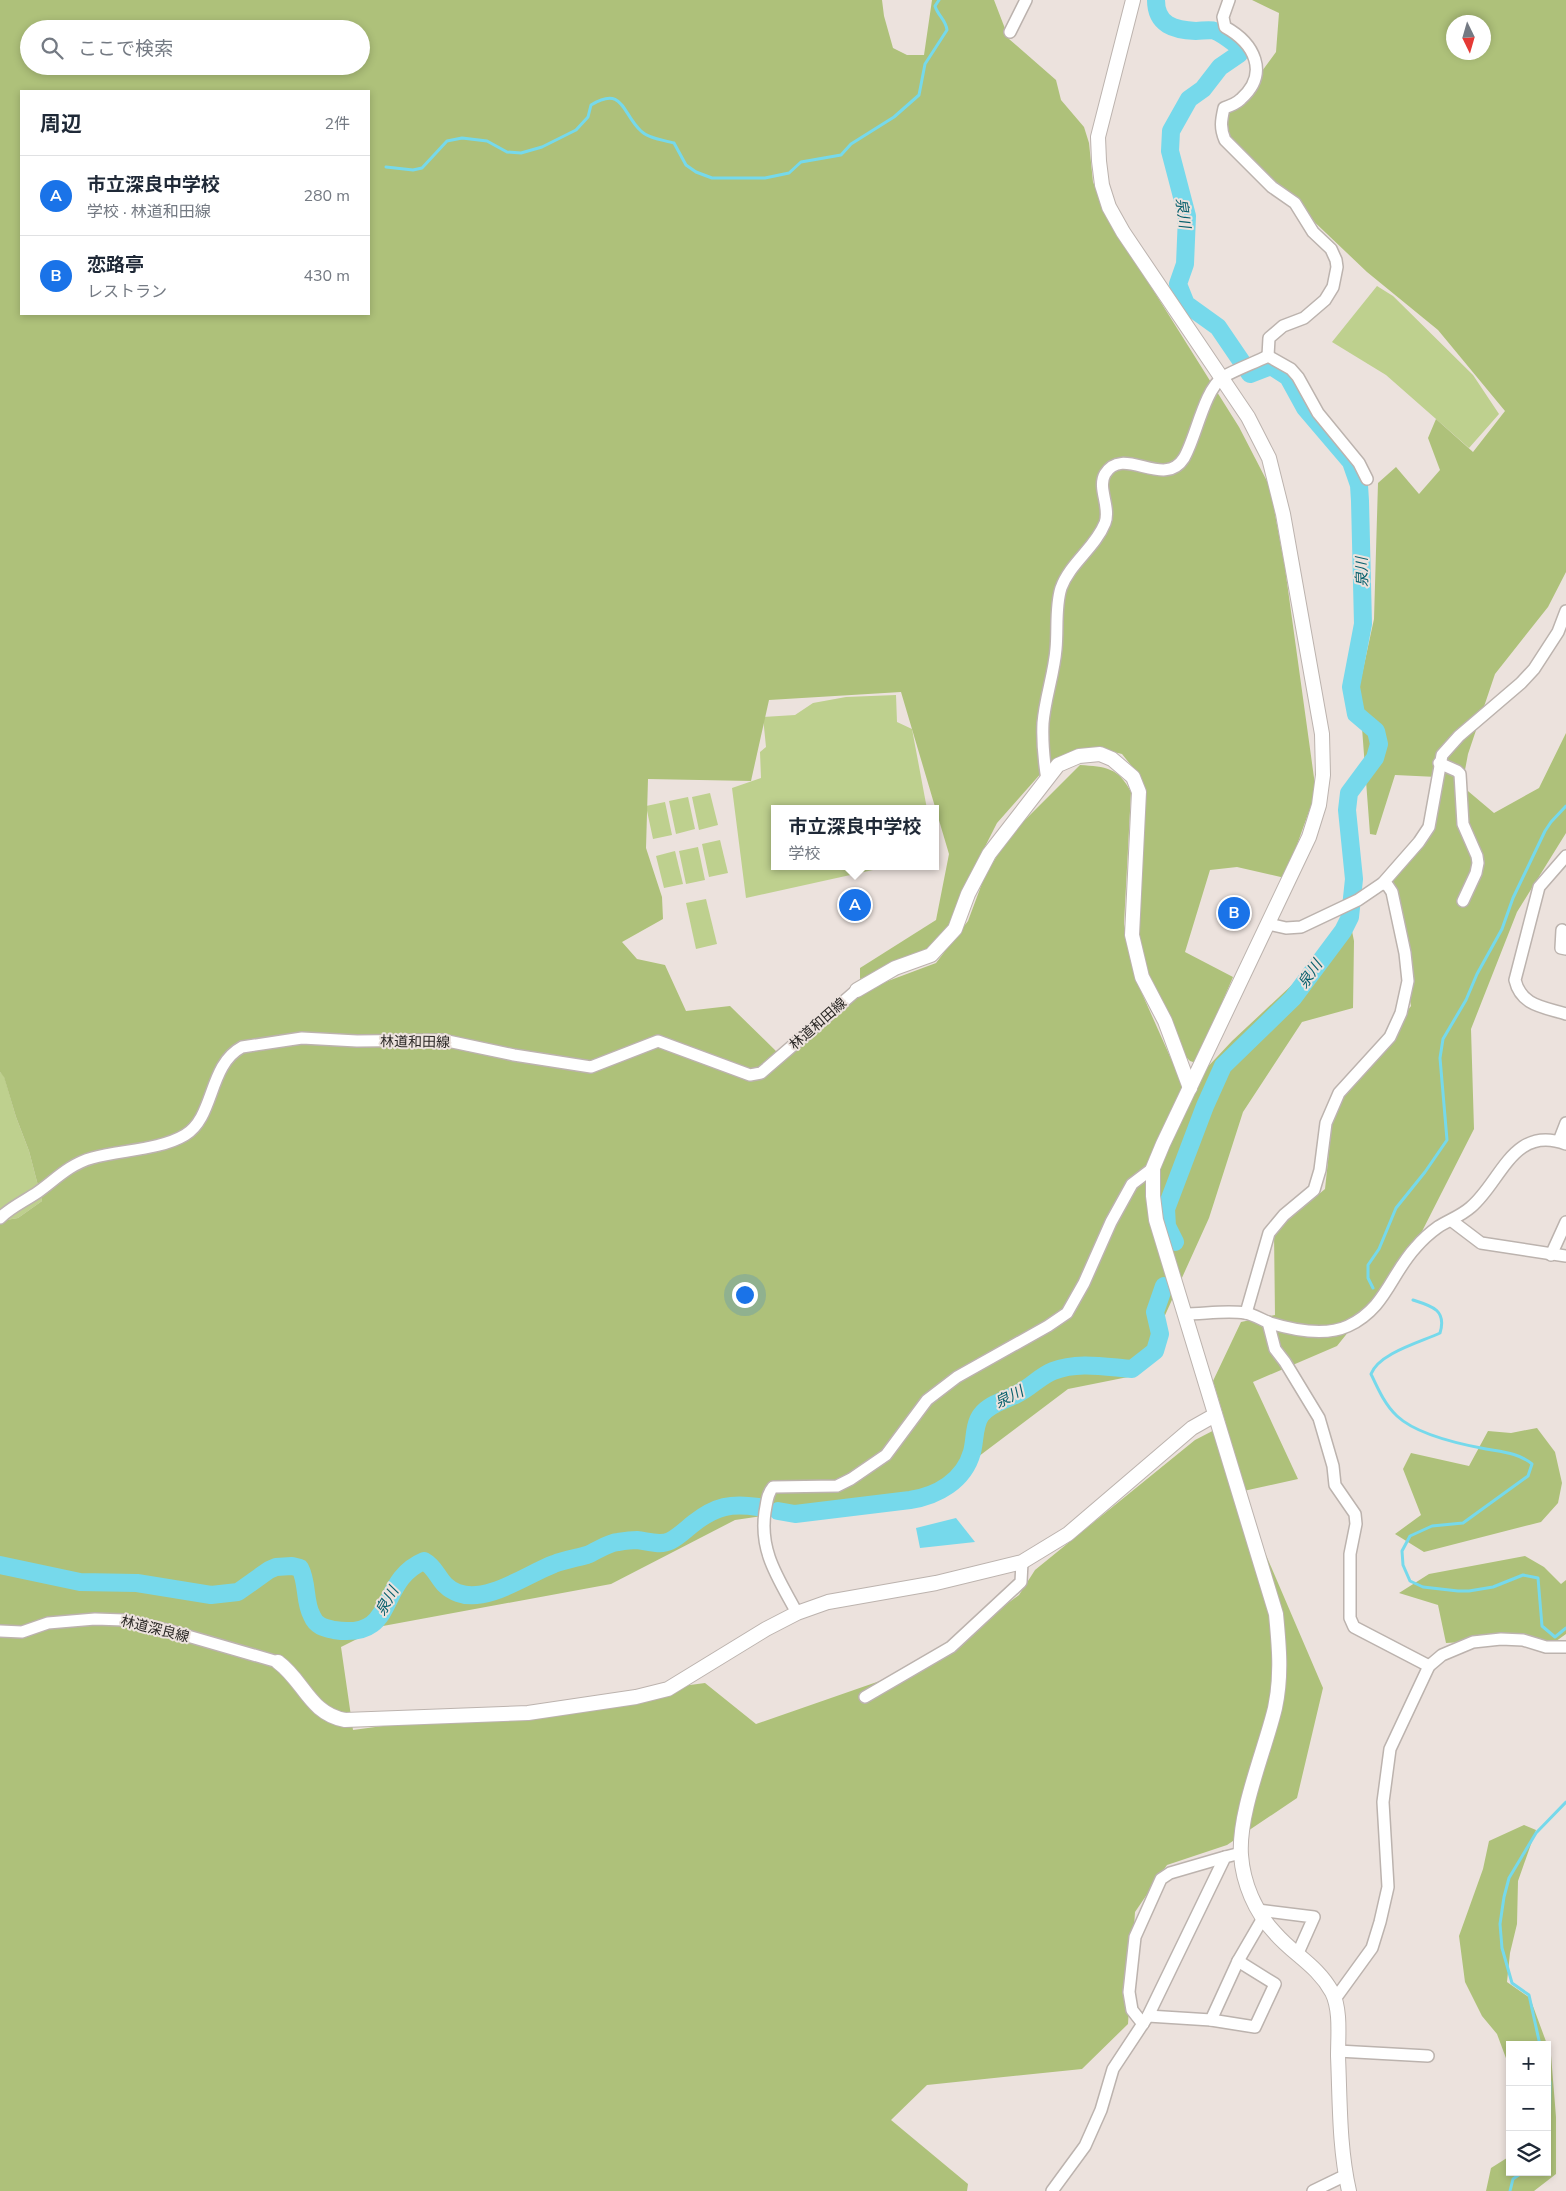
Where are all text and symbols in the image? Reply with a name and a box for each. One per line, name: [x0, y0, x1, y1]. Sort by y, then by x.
north arrow: [1446, 15, 1491, 60]
search box: [20, 20, 370, 75]
icon: search: [38, 34, 66, 62]
text: ここで検索: [78, 36, 173, 62]
text: 周辺: [40, 110, 82, 138]
text: 2件: [324, 113, 350, 135]
text: 市立深良中学校: [87, 172, 220, 198]
text: A: [50, 185, 62, 207]
text: 280 m: [303, 185, 350, 207]
water label: 泉川: [1171, 197, 1195, 231]
text: 学校 · 林道和田線: [87, 201, 211, 223]
text: 恋路亭: [87, 252, 144, 278]
text: B: [50, 265, 62, 287]
text: 430 m: [303, 265, 350, 287]
text: レストラン: [87, 281, 167, 303]
water label: 泉川: [1352, 555, 1372, 587]
popup: [771, 805, 939, 870]
text: 市立深良中学校: [788, 814, 922, 840]
text: 学校: [788, 843, 821, 865]
pin: A: [839, 886, 871, 924]
pin: B: [1218, 894, 1250, 932]
water label: 泉川: [1293, 954, 1328, 992]
street label: 林道和田線: [785, 994, 851, 1054]
street label: 林道和田線: [380, 1032, 450, 1052]
your location: [732, 1282, 758, 1308]
water label: 泉川: [991, 1380, 1029, 1413]
water label: 泉川: [371, 1581, 404, 1619]
street label: 林道深良線: [119, 1611, 191, 1647]
map controls: [1506, 2041, 1551, 2176]
button: +: [1506, 2041, 1551, 2086]
button: −: [1506, 2086, 1551, 2131]
button: layers: [1506, 2131, 1551, 2176]

